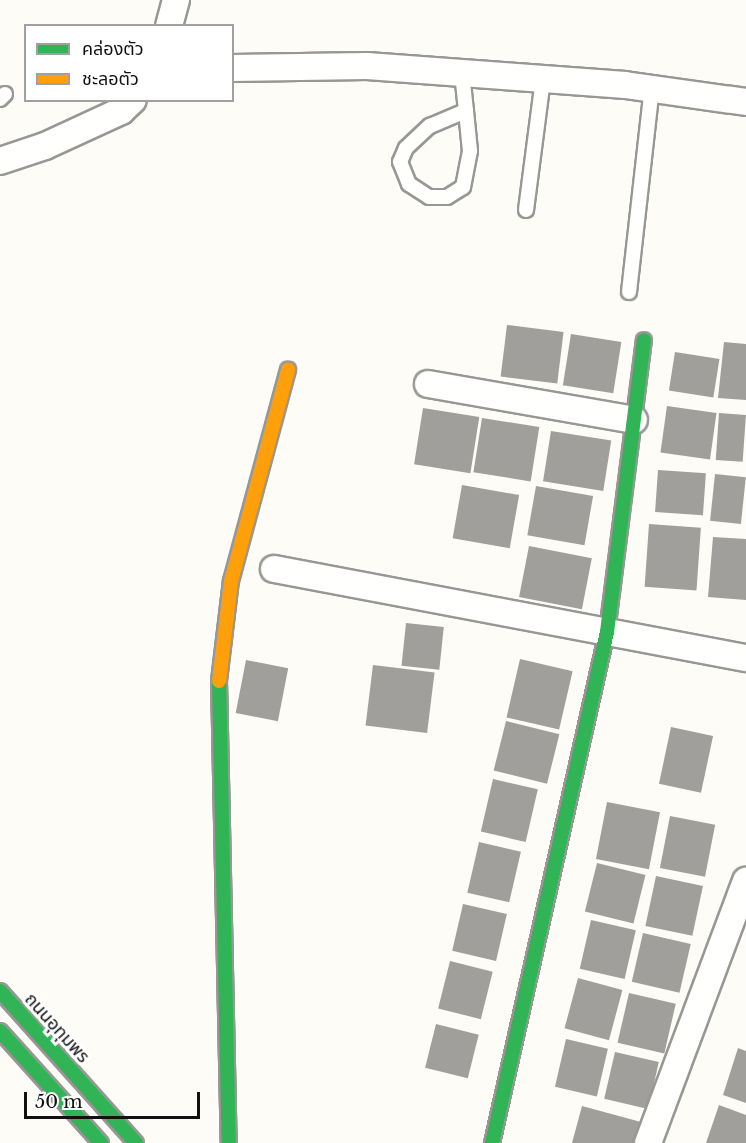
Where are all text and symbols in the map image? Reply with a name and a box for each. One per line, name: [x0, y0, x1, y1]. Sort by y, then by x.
legend: [24, 24, 234, 102]
text: คล่องตัว: [82, 38, 144, 60]
text: ชะลอตัว: [82, 68, 139, 90]
street label: ถนนอุทุมพร: [20, 989, 94, 1067]
scale bar: [27, 1080, 202, 1118]
text: 50 m: [35, 1091, 83, 1113]

